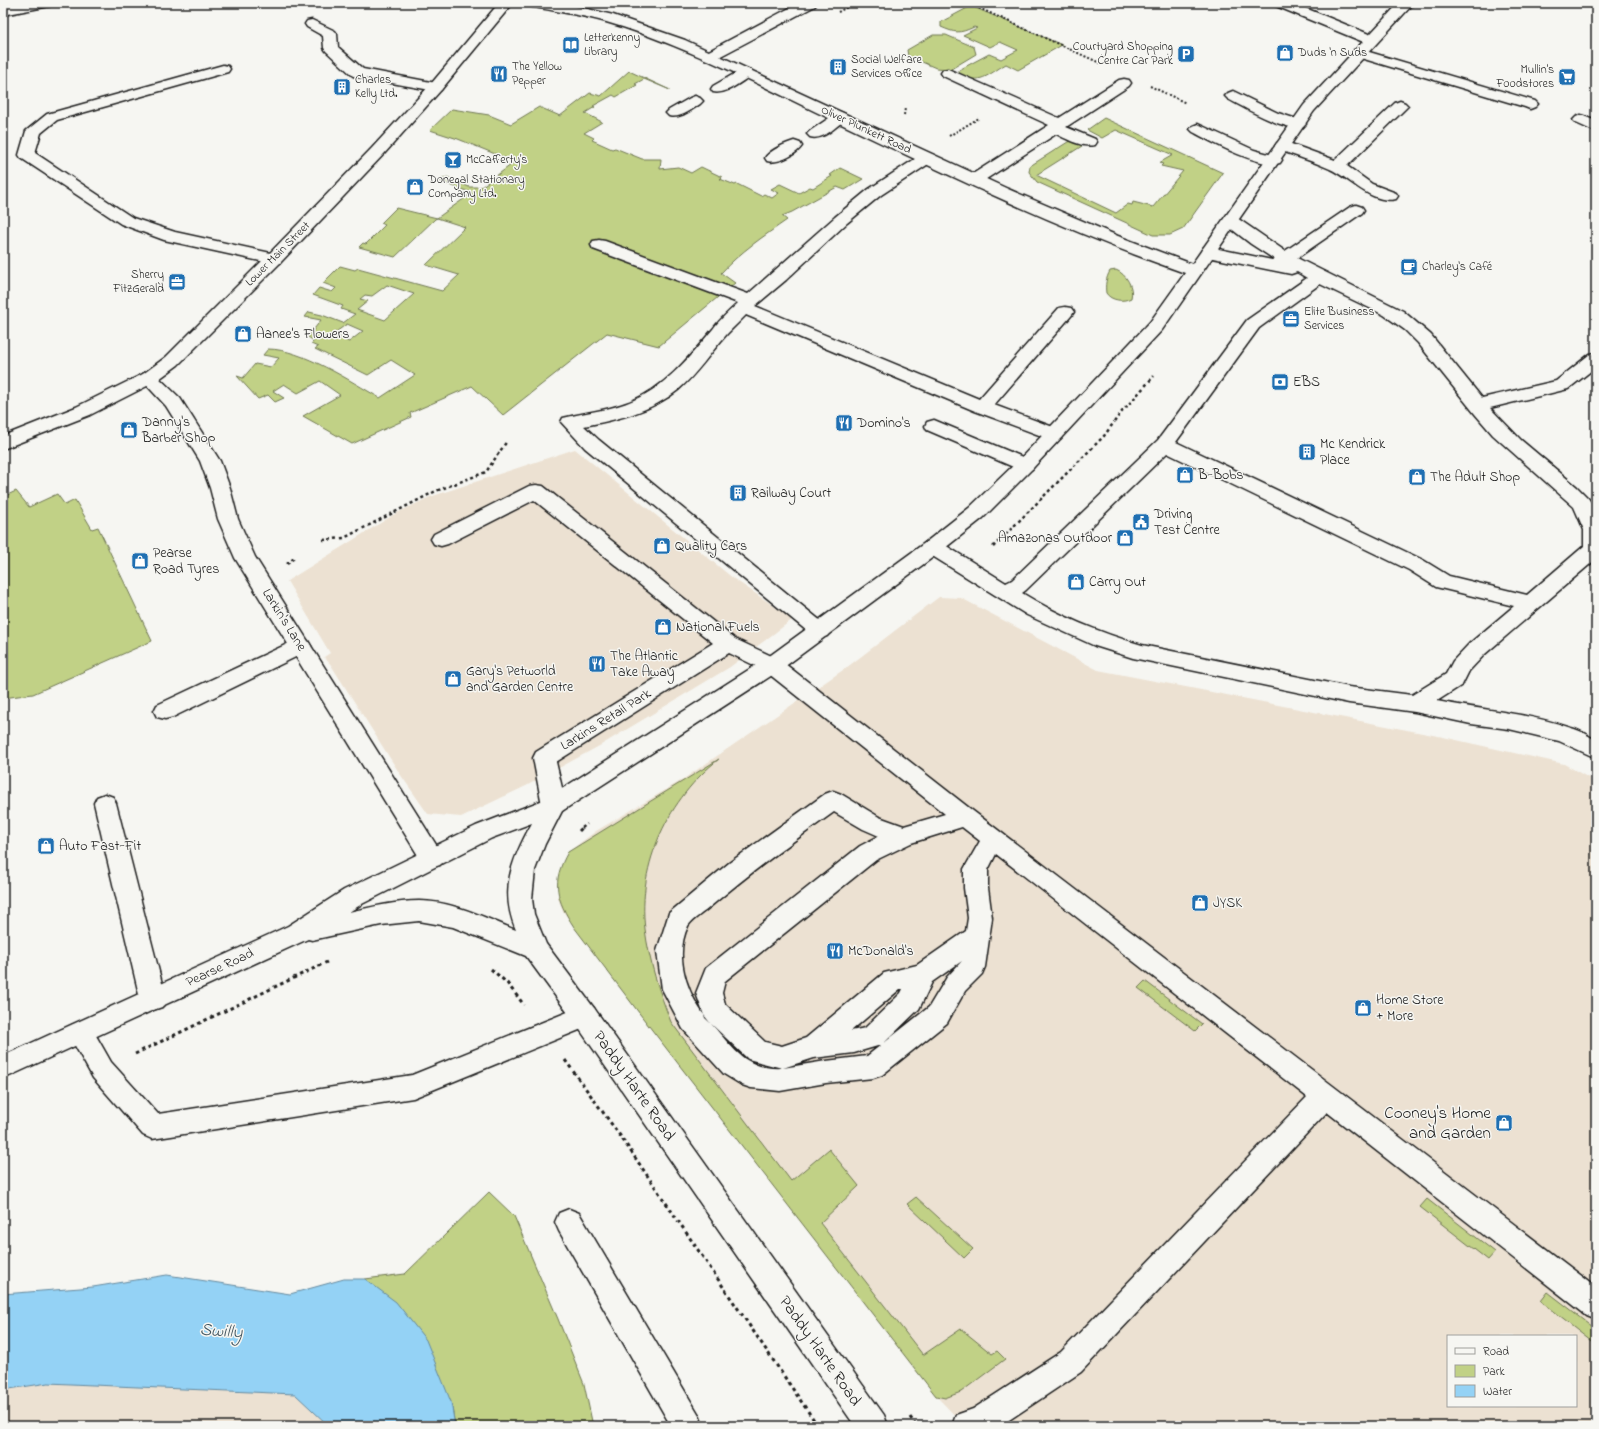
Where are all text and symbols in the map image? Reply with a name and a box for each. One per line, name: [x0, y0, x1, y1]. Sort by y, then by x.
place label: Letterkenny Library: [584, 29, 640, 62]
library icon: Letterkenny Library: [561, 35, 581, 55]
place label: Courtyard Shopping Centre Car Park: [1073, 38, 1174, 70]
shop icon: Duds 'n Suds: [1275, 43, 1295, 63]
parking icon: Courtyard Shopping Centre Car Park: [1176, 44, 1196, 64]
place label: Duds 'n Suds: [1297, 44, 1367, 62]
place label: Social Welfare Services Office: [851, 51, 923, 83]
building icon: Social Welfare Services Office: [828, 57, 848, 77]
place label: The Yellow Pepper: [512, 58, 562, 90]
place label: Mullin's Foodstores: [1495, 61, 1554, 93]
restaurant icon: The Yellow Pepper: [489, 64, 509, 84]
supermarket icon: Mullin's Foodstores: [1557, 67, 1577, 87]
place label: Charles Kelly Ltd.: [355, 71, 398, 104]
building icon: Charles Kelly Ltd.: [332, 77, 352, 97]
street label: Oliver Plunkett Road: [818, 101, 914, 159]
bar icon: McCafferty’s: [443, 150, 463, 170]
place label: McCafferty’s: [466, 151, 527, 170]
place label: Donegal Stationary Company Ltd.: [427, 171, 525, 204]
shop icon: Donegal Stationary Company Ltd.: [405, 177, 425, 197]
street label: Lower Main Street: [241, 217, 315, 291]
cafe icon: Charley's Café: [1399, 257, 1419, 277]
place label: Charley's Café: [1422, 258, 1493, 277]
place label: Sherry FitzGerald: [112, 266, 164, 298]
office icon: Sherry FitzGerald: [167, 272, 187, 292]
place label: Elite Business Services: [1304, 303, 1375, 335]
office icon: Elite Business Services: [1281, 309, 1301, 329]
shop icon: Aanee's Flowers: [233, 324, 253, 344]
place label: Aanee's Flowers: [256, 324, 349, 345]
bank icon: EBS: [1270, 372, 1290, 392]
place label: EBS: [1293, 372, 1320, 393]
place label: Danny's Barber Shop: [141, 412, 216, 449]
restaurant icon: Domino's: [834, 413, 854, 433]
place label: Domino's: [856, 413, 911, 434]
shop icon: Danny's Barber Shop: [119, 420, 139, 440]
place label: Mc Kendrick Place: [1320, 434, 1386, 471]
building icon: Mc Kendrick Place: [1297, 442, 1317, 462]
shop icon: B-Bobs: [1175, 465, 1195, 485]
place label: B-Bobs: [1197, 465, 1243, 486]
shop icon: The Adult Shop: [1407, 467, 1427, 487]
place label: The Adult Shop: [1430, 467, 1520, 488]
building icon: Railway Court: [728, 483, 748, 503]
place label: Railway Court: [751, 483, 831, 505]
place label: Driving Test Centre: [1153, 504, 1221, 541]
public building icon: Driving Test Centre: [1131, 512, 1151, 532]
place label: Amazonas Outdoor: [998, 528, 1113, 549]
shop icon: Amazonas Outdoor: [1115, 528, 1135, 548]
shop icon: Quality Cars: [652, 536, 672, 556]
place label: Quality Cars: [675, 536, 747, 558]
place label: Pearse Road Tyres: [153, 543, 219, 581]
shop icon: Pearse Road Tyres: [130, 551, 150, 571]
shop icon: Carry Out: [1066, 572, 1086, 592]
place label: Carry Out: [1089, 572, 1146, 594]
street label: Larkin's Lane: [256, 584, 312, 656]
shop icon: National Fuels: [653, 617, 673, 637]
place label: National Fuels: [676, 617, 760, 638]
place label: The Atlantic Take Away: [610, 646, 679, 684]
restaurant icon: The Atlantic Take Away: [587, 654, 607, 674]
place label: Gary's Petworld and Garden Centre: [466, 661, 574, 698]
shop icon: Gary's Petworld and Garden Centre: [443, 669, 463, 689]
street label: Larkins Retail Park: [557, 683, 656, 756]
shop icon: Auto Fast-Fit: [36, 836, 56, 856]
place label: Auto Fast-Fit: [59, 836, 141, 857]
shop icon: JYSK: [1190, 893, 1210, 913]
place label: JYSK: [1213, 893, 1242, 914]
restaurant icon: McDonald's: [825, 941, 845, 961]
place label: McDonald's: [848, 941, 914, 962]
street label: Pearse Road: [183, 943, 258, 993]
place label: Home Store + More: [1376, 990, 1444, 1027]
shop icon: Home Store + More: [1353, 998, 1373, 1018]
street label: Paddy Harte Road: [586, 1026, 682, 1147]
place label: Cooney's Home and Garden: [1384, 1101, 1491, 1146]
shop icon: Cooney's Home and Garden: [1494, 1113, 1514, 1133]
street label: Paddy Harte Road: [772, 1291, 868, 1412]
water label: Swilly: [199, 1317, 244, 1347]
legend: [1447, 1335, 1577, 1407]
text: Road: [1483, 1343, 1509, 1361]
text: Park: [1483, 1363, 1505, 1381]
text: Water: [1483, 1383, 1512, 1401]

